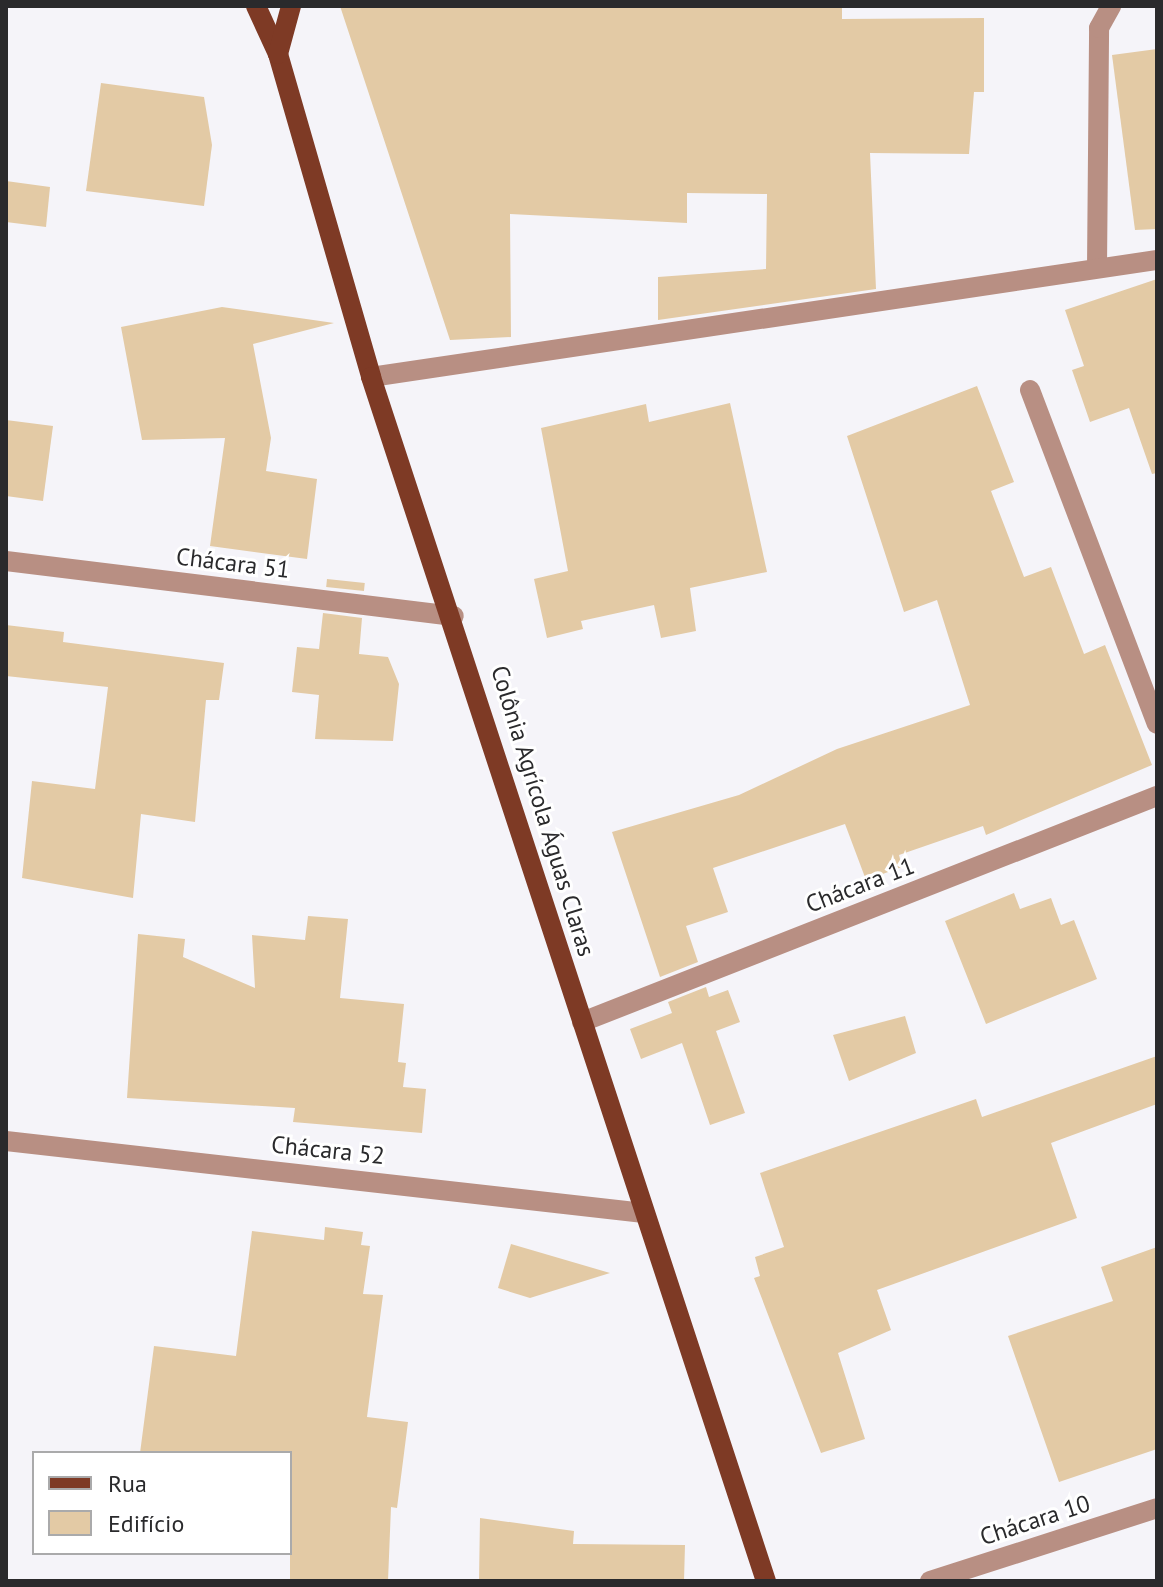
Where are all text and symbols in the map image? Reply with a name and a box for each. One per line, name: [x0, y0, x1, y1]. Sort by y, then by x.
street label: Chácara 51: [175, 542, 291, 584]
street label: Colônia Agrícola Águas Claras: [485, 661, 601, 961]
street label: Chácara 11: [802, 851, 918, 919]
street label: Chácara 52: [270, 1130, 386, 1170]
legend: [32, 1451, 292, 1555]
text: Rua: [108, 1468, 147, 1499]
street label: Chácara 10: [976, 1489, 1094, 1551]
text: Edifício: [108, 1508, 184, 1539]

